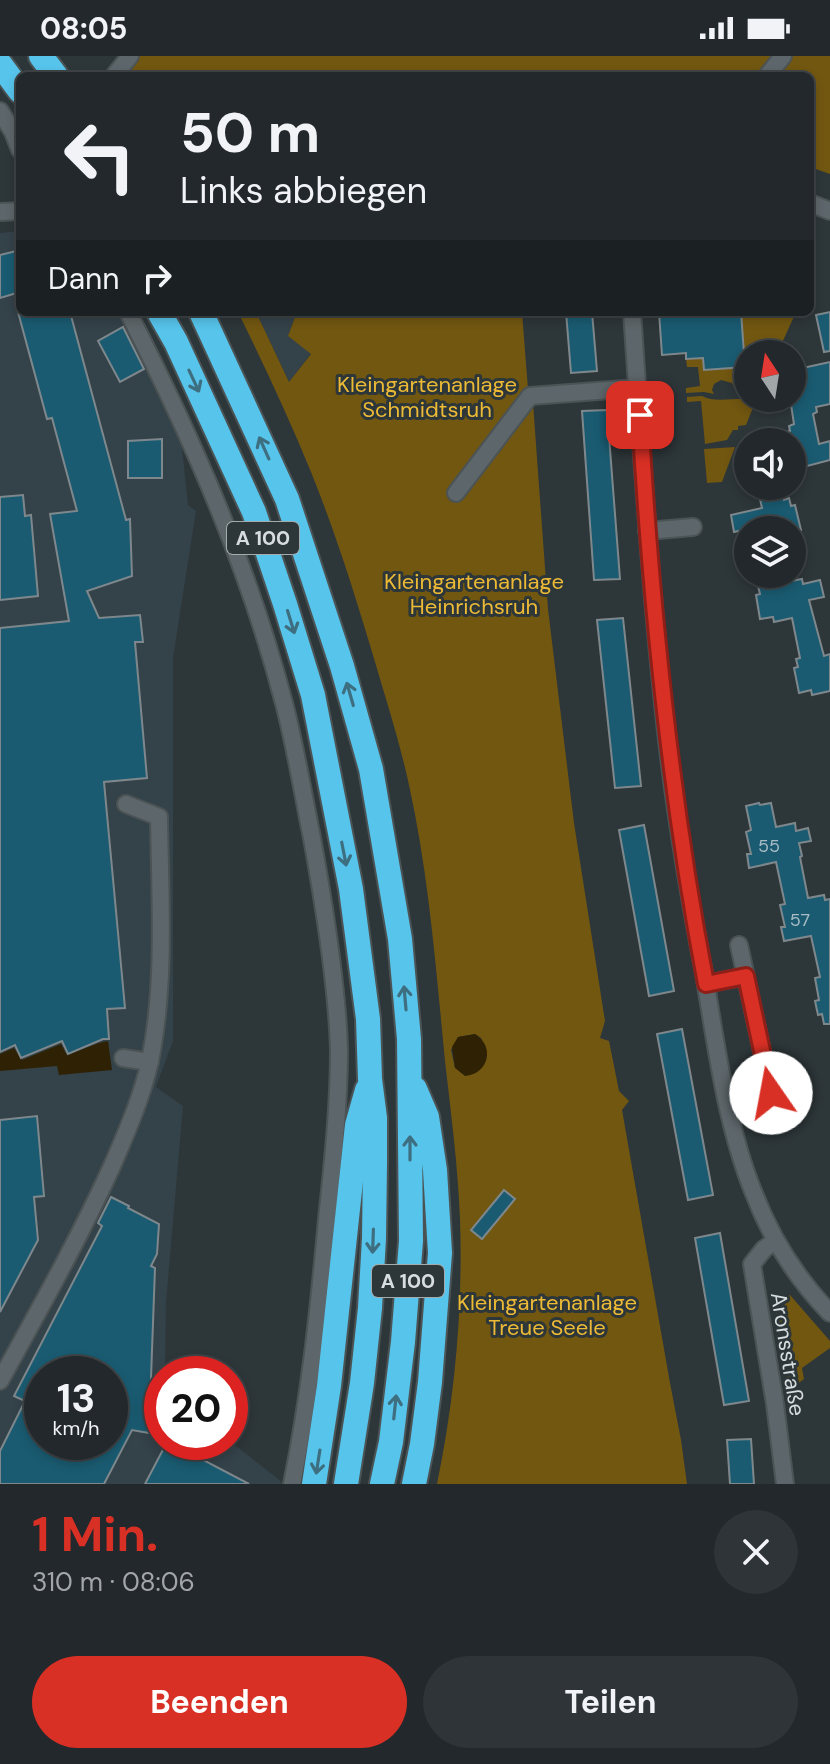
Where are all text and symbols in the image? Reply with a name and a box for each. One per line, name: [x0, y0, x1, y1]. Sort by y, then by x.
text: 08:05: [40, 9, 128, 48]
text: 50 m: [180, 96, 320, 169]
icon: left: [48, 104, 152, 208]
text: Links abbiegen: [180, 167, 427, 214]
icon: right: [135, 256, 179, 300]
text: Dann: [48, 259, 119, 298]
north arrow: [734, 340, 806, 412]
map controls: [734, 340, 806, 588]
one-way arrow: [187, 369, 202, 393]
park label: Kleingartenanlage Schmidtsruh: [337, 370, 517, 424]
pin: [606, 381, 674, 449]
icon: arrive: [618, 393, 662, 437]
button: sound: [734, 428, 806, 500]
one-way arrow: [256, 437, 271, 461]
button: layers: [734, 516, 806, 588]
road number: A 100: [227, 522, 299, 554]
park label: Kleingartenanlage Heinrichsruh: [384, 567, 564, 621]
one-way arrow: [284, 609, 299, 635]
one-way arrow: [342, 681, 357, 707]
house number: 55: [758, 834, 780, 858]
one-way arrow: [338, 841, 353, 867]
house number: 57: [790, 908, 810, 932]
one-way arrow: [397, 985, 412, 1012]
position arrow: [729, 1051, 813, 1135]
one-way arrow: [403, 1135, 418, 1162]
one-way arrow: [366, 1227, 381, 1254]
road number: A 100: [372, 1265, 444, 1297]
park label: Kleingartenanlage Treue Seele: [457, 1288, 637, 1342]
street label: Aronsstraße: [764, 1290, 812, 1418]
speed limit sign: 20: [144, 1356, 248, 1460]
text: 13: [57, 1372, 95, 1424]
one-way arrow: [388, 1394, 403, 1421]
text: km/h: [52, 1415, 100, 1441]
one-way arrow: [309, 1449, 324, 1475]
text: 1 Min.: [32, 1503, 158, 1566]
button: close: [714, 1510, 798, 1594]
text: 310 m · 08:06: [32, 1565, 195, 1599]
button: Beenden: [32, 1656, 407, 1748]
button: Teilen: [423, 1656, 798, 1748]

